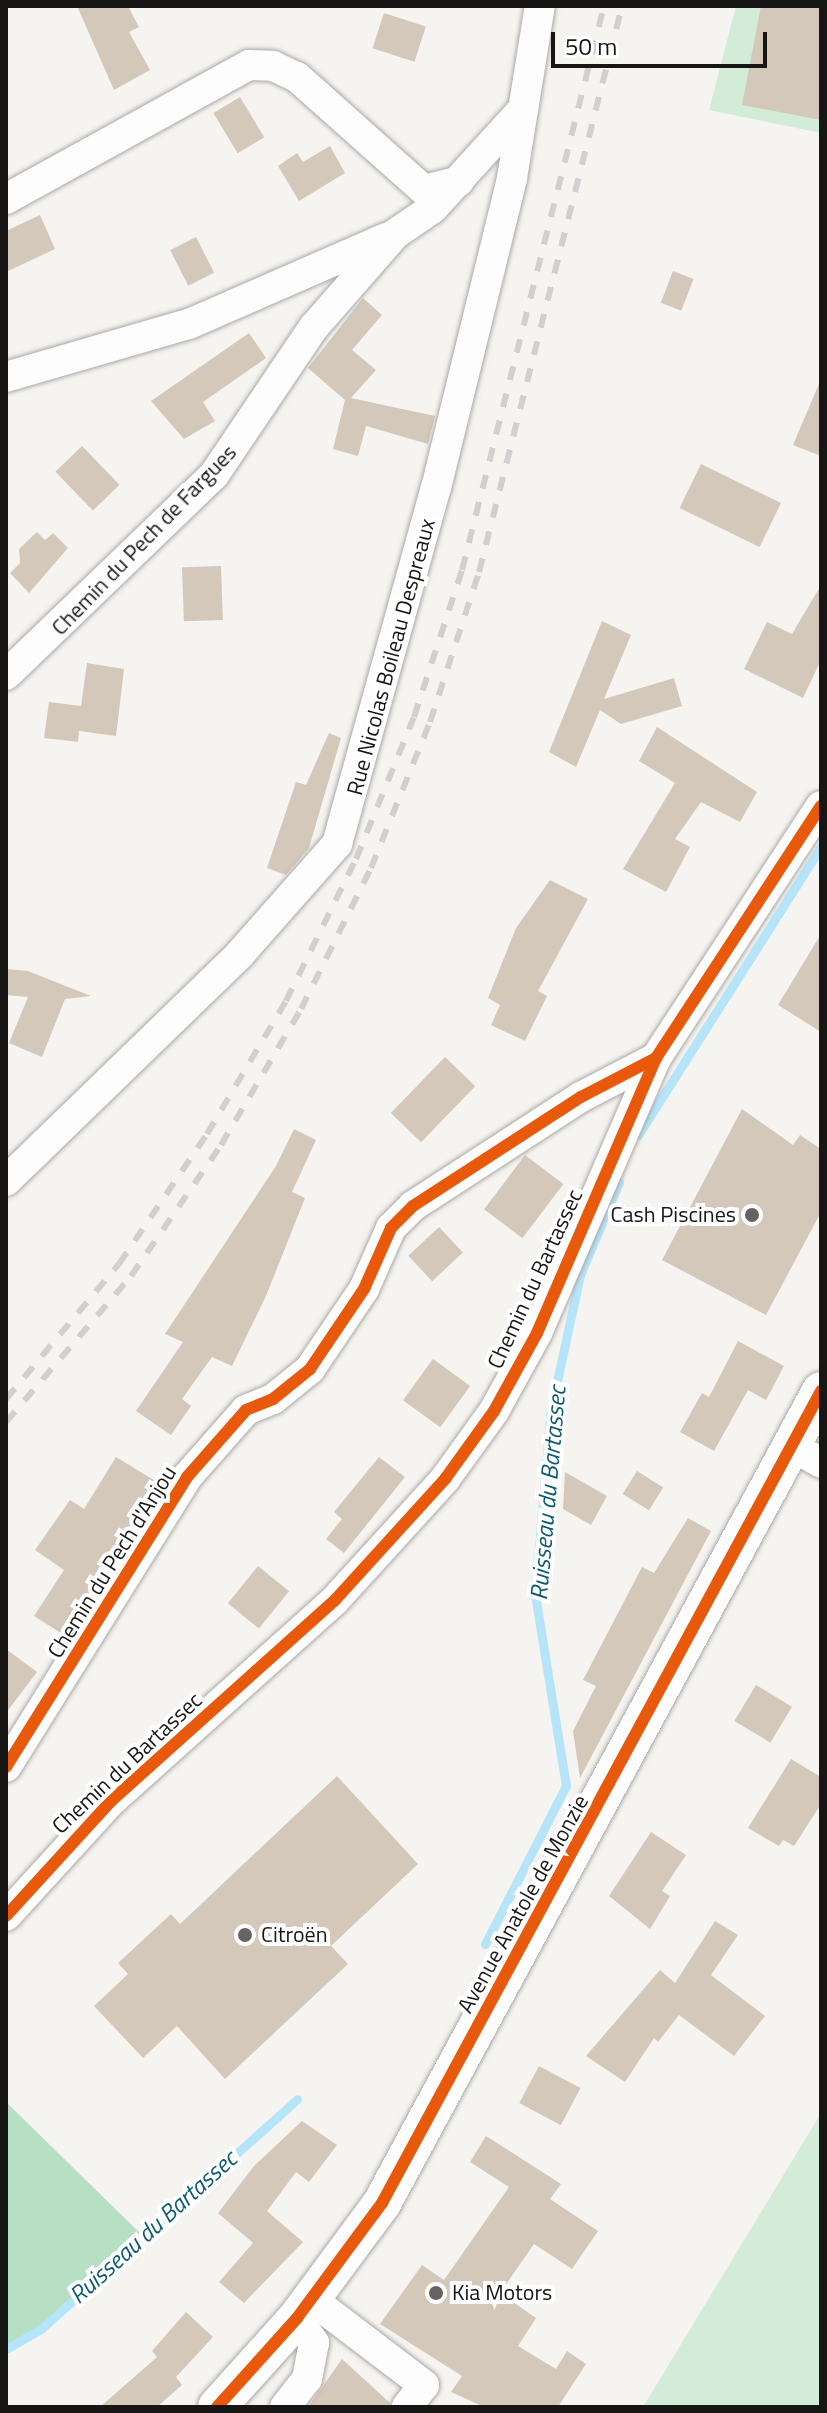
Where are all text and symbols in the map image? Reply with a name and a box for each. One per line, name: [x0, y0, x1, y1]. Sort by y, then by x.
scale bar: [555, 16, 771, 66]
text: 50 m: [565, 28, 617, 64]
street label: Chemin du Pech de Fargues: [46, 439, 242, 641]
street label: Rue Nicolas Boileau Despreaux: [341, 516, 441, 798]
street label: Chemin du Bartassec: [482, 1185, 588, 1373]
place label: Cash Piscines: [610, 1202, 736, 1228]
marker: Cash Piscines: [743, 1206, 761, 1224]
water label: Ruisseau du Bartassec: [524, 1385, 572, 1601]
street label: Chemin du Pech d'Anjou: [42, 1461, 182, 1663]
street label: Chemin du Bartassec: [47, 1687, 207, 1839]
street label: Avenue Anatole de Monzie: [452, 1790, 594, 2018]
place label: Citroën: [261, 1922, 327, 1948]
marker: Citroën: [236, 1926, 254, 1944]
water label: Ruisseau du Bartassec: [63, 2144, 243, 2310]
place label: Kia Motors: [452, 2280, 552, 2306]
marker: Kia Motors: [427, 2284, 445, 2302]

